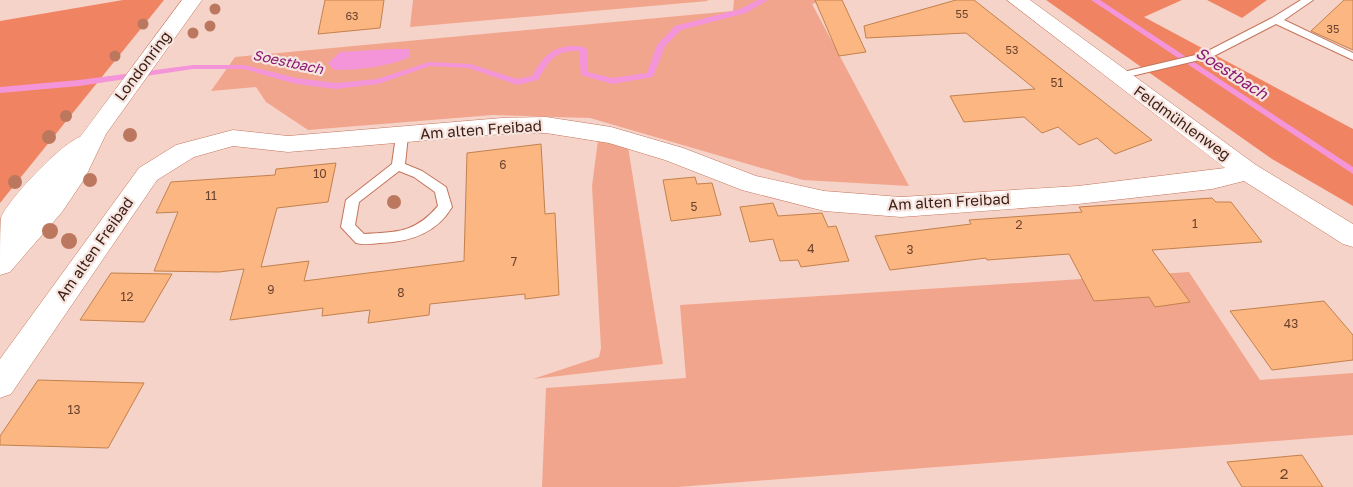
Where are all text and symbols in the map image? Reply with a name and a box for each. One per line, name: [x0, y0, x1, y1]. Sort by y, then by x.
house number: 55: [956, 7, 968, 20]
house number: 63: [345, 9, 359, 22]
house number: 35: [1327, 22, 1339, 35]
street label: Londonring: [110, 27, 174, 104]
water label: Soestbach: [1192, 42, 1273, 104]
house number: 53: [1006, 43, 1018, 56]
water label: Soestbach: [251, 46, 326, 78]
house number: 51: [1051, 75, 1064, 90]
street label: Feldmühlenweg: [1131, 81, 1235, 163]
street label: Am alten Freibad: [419, 116, 542, 142]
house number: 6: [499, 157, 507, 172]
house number: 10: [313, 166, 327, 181]
house number: 11: [205, 188, 217, 203]
street label: Am alten Freibad: [888, 189, 1010, 213]
street label: Am alten Freibad: [52, 193, 137, 304]
house number: 5: [691, 199, 698, 214]
house number: 1: [1192, 216, 1198, 231]
house number: 2: [1016, 217, 1023, 232]
house number: 4: [807, 241, 815, 256]
house number: 3: [906, 242, 914, 257]
house number: 7: [511, 254, 517, 269]
house number: 9: [267, 282, 275, 297]
house number: 8: [397, 285, 405, 300]
house number: 12: [121, 289, 133, 304]
house number: 43: [1284, 316, 1298, 331]
house number: 13: [68, 402, 80, 417]
house number: 2: [1280, 464, 1288, 482]

